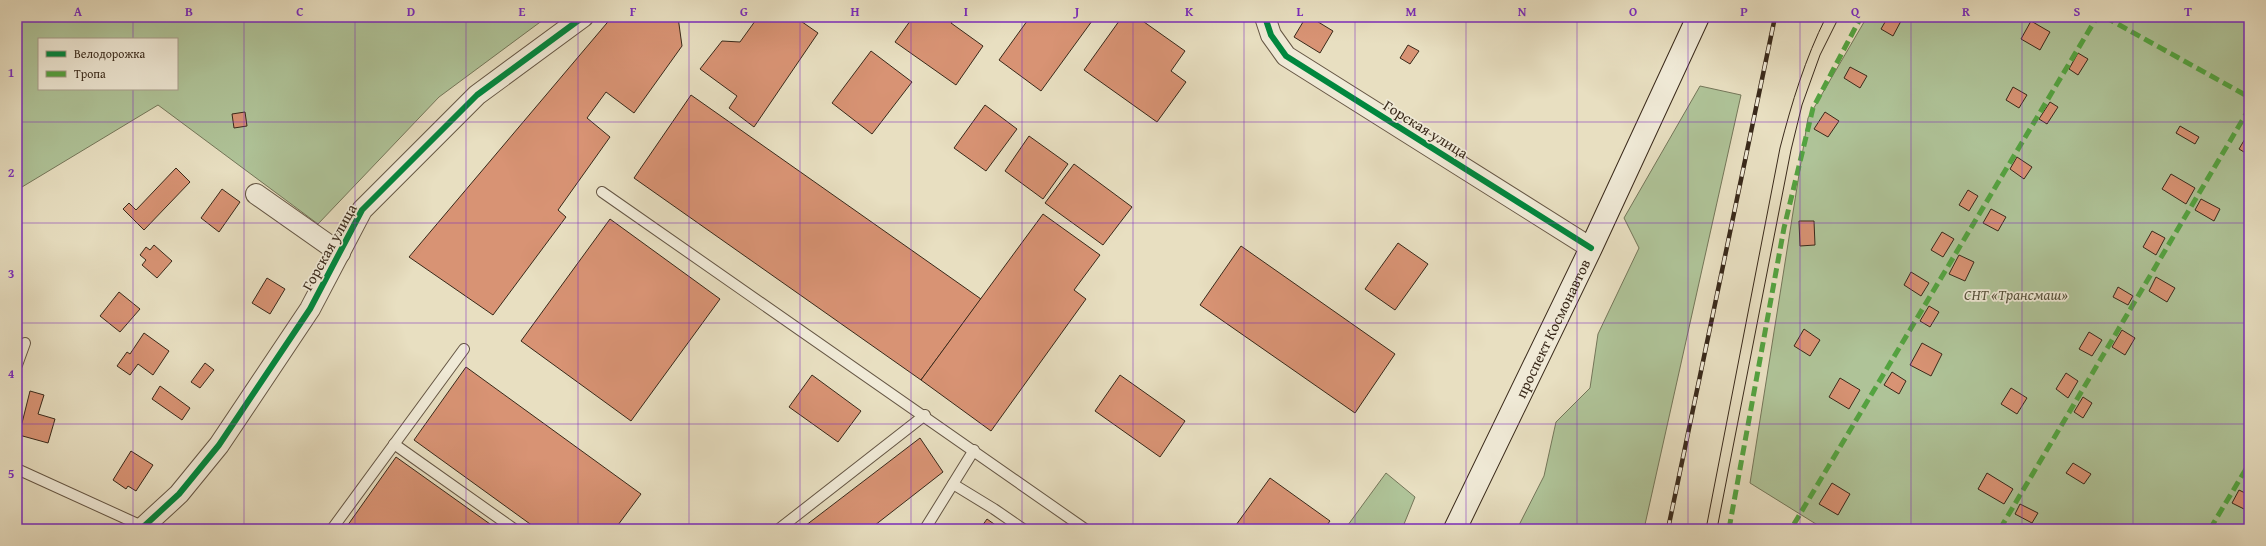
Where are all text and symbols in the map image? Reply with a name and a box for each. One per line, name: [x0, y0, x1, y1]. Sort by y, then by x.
text: A: [74, 2, 83, 21]
text: B: [185, 2, 193, 21]
text: C: [296, 2, 304, 21]
text: D: [407, 2, 415, 21]
text: E: [519, 2, 526, 21]
text: F: [630, 2, 637, 21]
text: G: [740, 2, 748, 21]
text: H: [850, 2, 860, 21]
text: I: [964, 2, 968, 21]
text: J: [1073, 2, 1080, 21]
text: K: [1185, 2, 1194, 21]
text: L: [1297, 2, 1304, 21]
text: M: [1405, 2, 1417, 21]
text: N: [1518, 2, 1527, 21]
text: O: [1629, 2, 1637, 21]
text: P: [1740, 2, 1748, 21]
text: Q: [1851, 2, 1861, 21]
text: R: [1962, 2, 1971, 21]
text: S: [2074, 2, 2081, 21]
text: T: [2184, 2, 2192, 21]
legend: [38, 38, 178, 90]
text: Велодорожка: [74, 45, 145, 62]
text: 1: [8, 63, 14, 82]
text: Тропа: [74, 65, 106, 82]
street label: Горская улица: [1380, 95, 1473, 164]
text: 2: [8, 163, 15, 182]
street label: Горская улица: [297, 199, 362, 294]
street label: проспект Космонавтов: [1510, 255, 1595, 401]
text: 3: [8, 264, 14, 283]
park label: СНТ «Трансмаш»: [1964, 284, 2068, 305]
text: 4: [8, 364, 15, 383]
text: 5: [8, 464, 15, 483]

